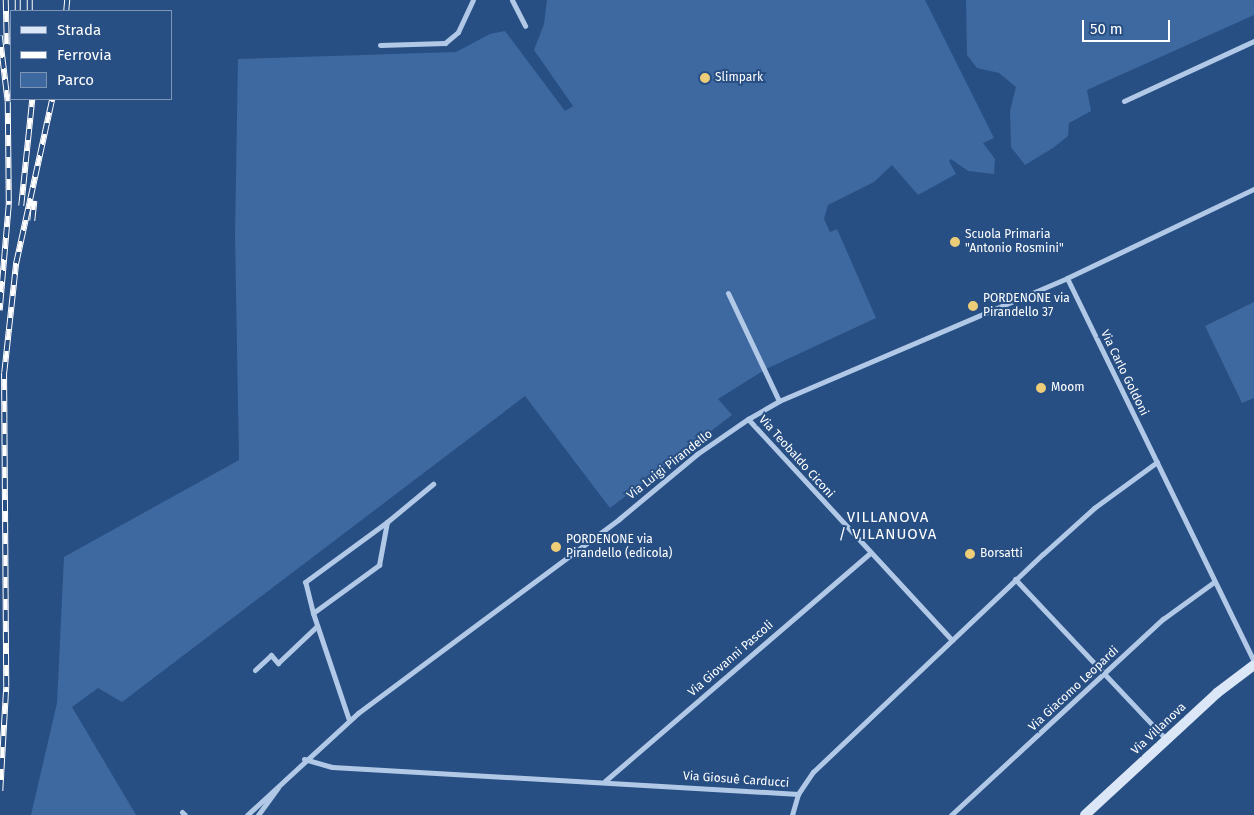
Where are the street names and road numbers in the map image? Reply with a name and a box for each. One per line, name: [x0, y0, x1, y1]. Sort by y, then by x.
street label: Via Carlo Goldoni: [1097, 328, 1151, 418]
street label: Via Teobaldo Ciconi: [755, 413, 837, 501]
street label: Via Luigi Pirandello: [624, 427, 716, 503]
street label: Via Giovanni Pascoli: [685, 618, 777, 700]
street label: Via Giacomo Leopardi: [1026, 644, 1122, 734]
street label: Via Villanova: [1129, 700, 1189, 758]
street label: Via Giosuè Carducci: [683, 769, 789, 791]

